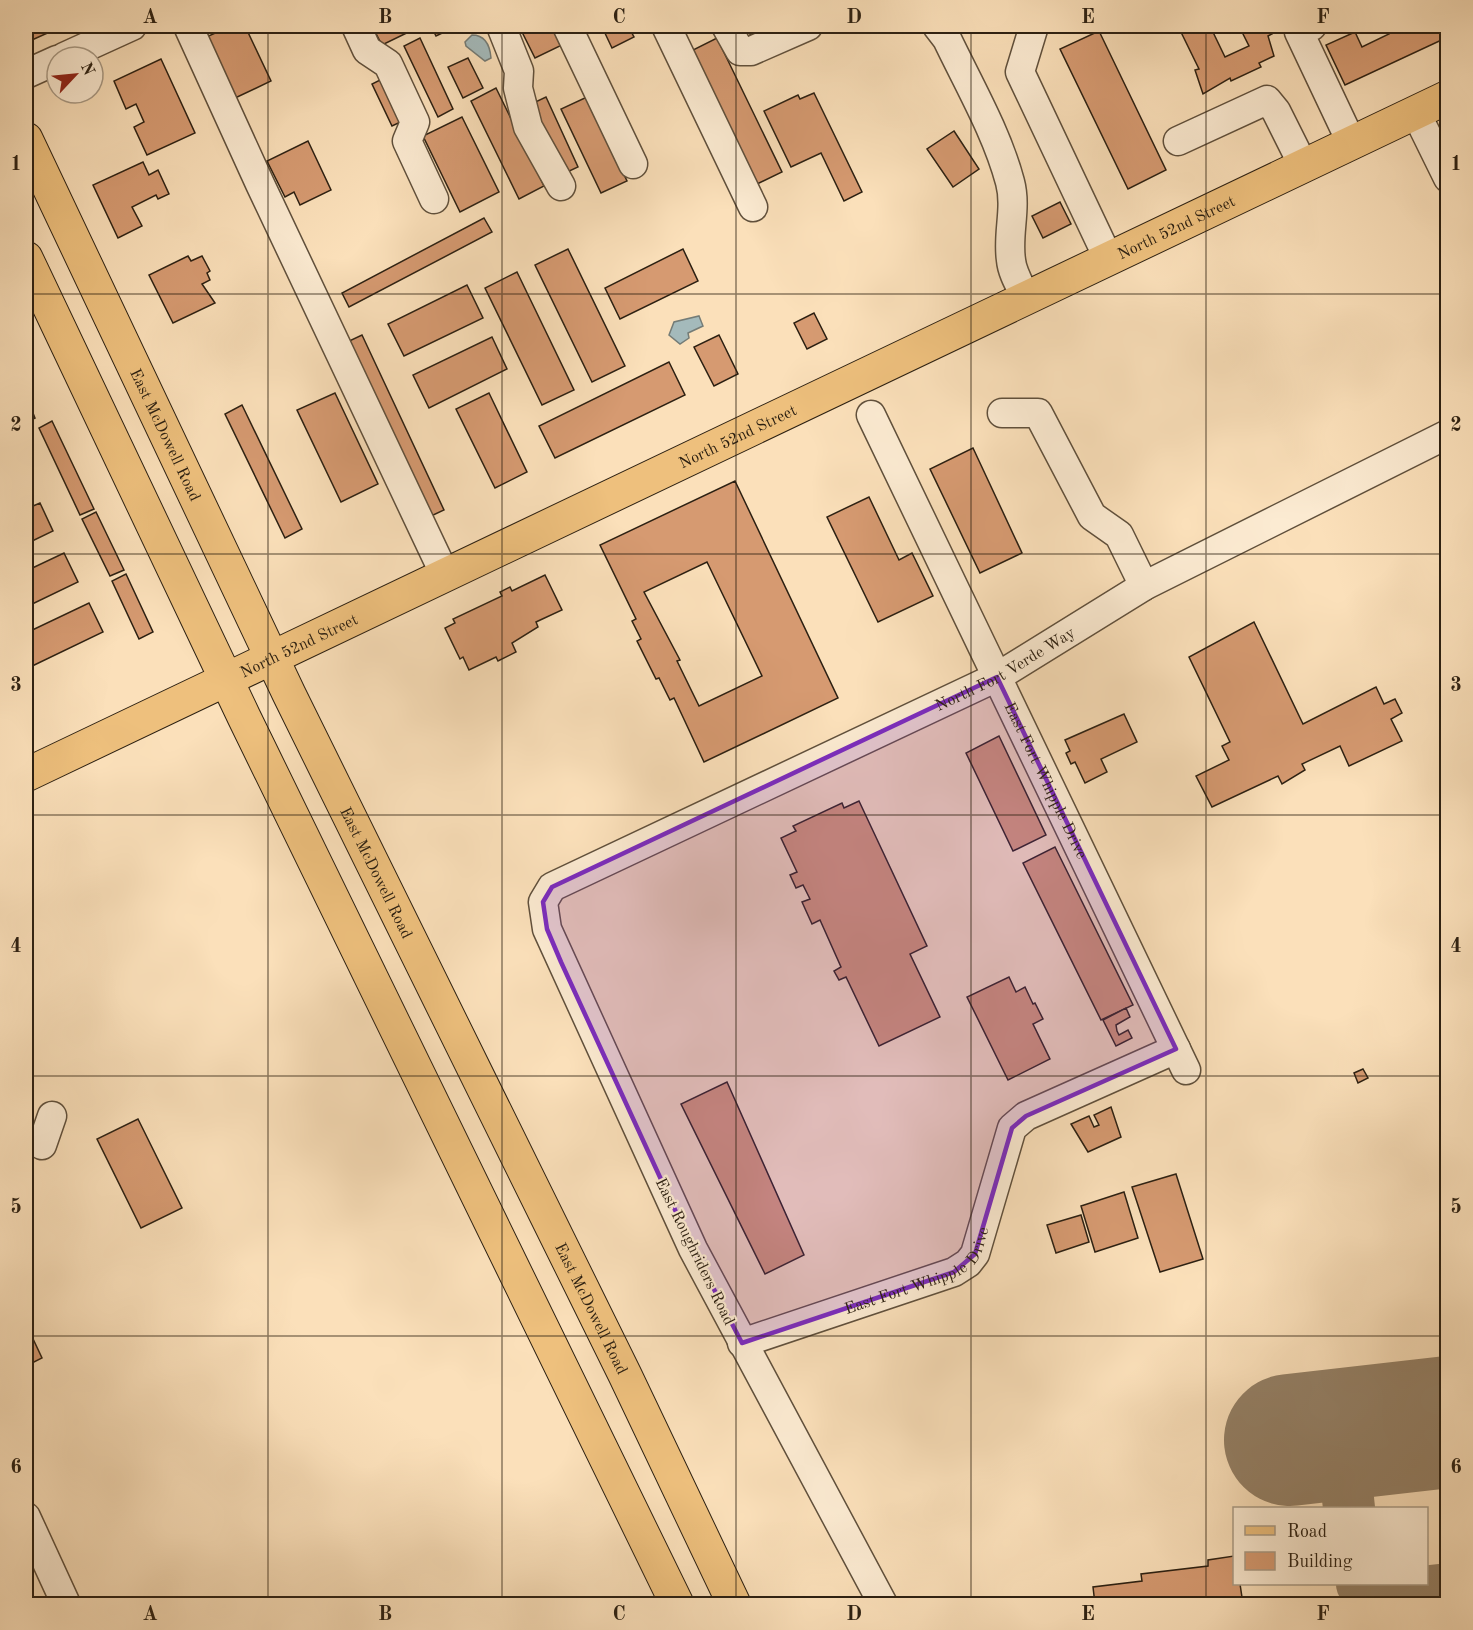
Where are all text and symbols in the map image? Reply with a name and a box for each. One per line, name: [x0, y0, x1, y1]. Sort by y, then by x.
text: A: [142, 8, 158, 28]
text: B: [378, 8, 392, 28]
text: C: [612, 8, 626, 28]
text: D: [846, 8, 862, 28]
text: E: [1081, 8, 1095, 28]
text: F: [1316, 8, 1330, 28]
north arrow: [45, 45, 105, 105]
text: N: [77, 60, 97, 79]
text: 1: [10, 155, 22, 175]
text: 1: [1450, 155, 1462, 175]
street label: North 52nd Street: [1116, 194, 1238, 263]
street label: East McDowell Road: [126, 367, 202, 504]
street label: North 52nd Street: [677, 403, 800, 472]
text: 2: [10, 416, 22, 436]
text: 2: [1450, 416, 1462, 436]
street label: North 52nd Street: [238, 612, 361, 682]
street label: North Fort Verde Way: [933, 625, 1079, 715]
text: 3: [10, 676, 22, 696]
text: 3: [1450, 676, 1462, 696]
street label: East Fort Whipple Drive: [1000, 700, 1089, 862]
street label: East McDowell Road: [336, 805, 414, 941]
text: 4: [10, 937, 22, 957]
text: 4: [1450, 937, 1462, 957]
street label: East Roughriders Road: [652, 1176, 737, 1328]
text: 5: [10, 1197, 22, 1218]
text: 5: [1450, 1197, 1462, 1218]
street label: East Fort Whipple Drive: [843, 1225, 993, 1318]
street label: East McDowell Road: [551, 1241, 629, 1377]
text: 6: [10, 1458, 22, 1478]
text: 6: [1450, 1458, 1462, 1478]
legend: [1233, 1507, 1428, 1585]
text: Road: [1287, 1523, 1327, 1541]
text: Building: [1287, 1553, 1353, 1571]
text: A: [142, 1605, 158, 1625]
text: B: [378, 1605, 392, 1625]
text: C: [612, 1605, 626, 1625]
text: D: [846, 1605, 862, 1625]
text: E: [1081, 1605, 1095, 1625]
text: F: [1316, 1605, 1330, 1625]

